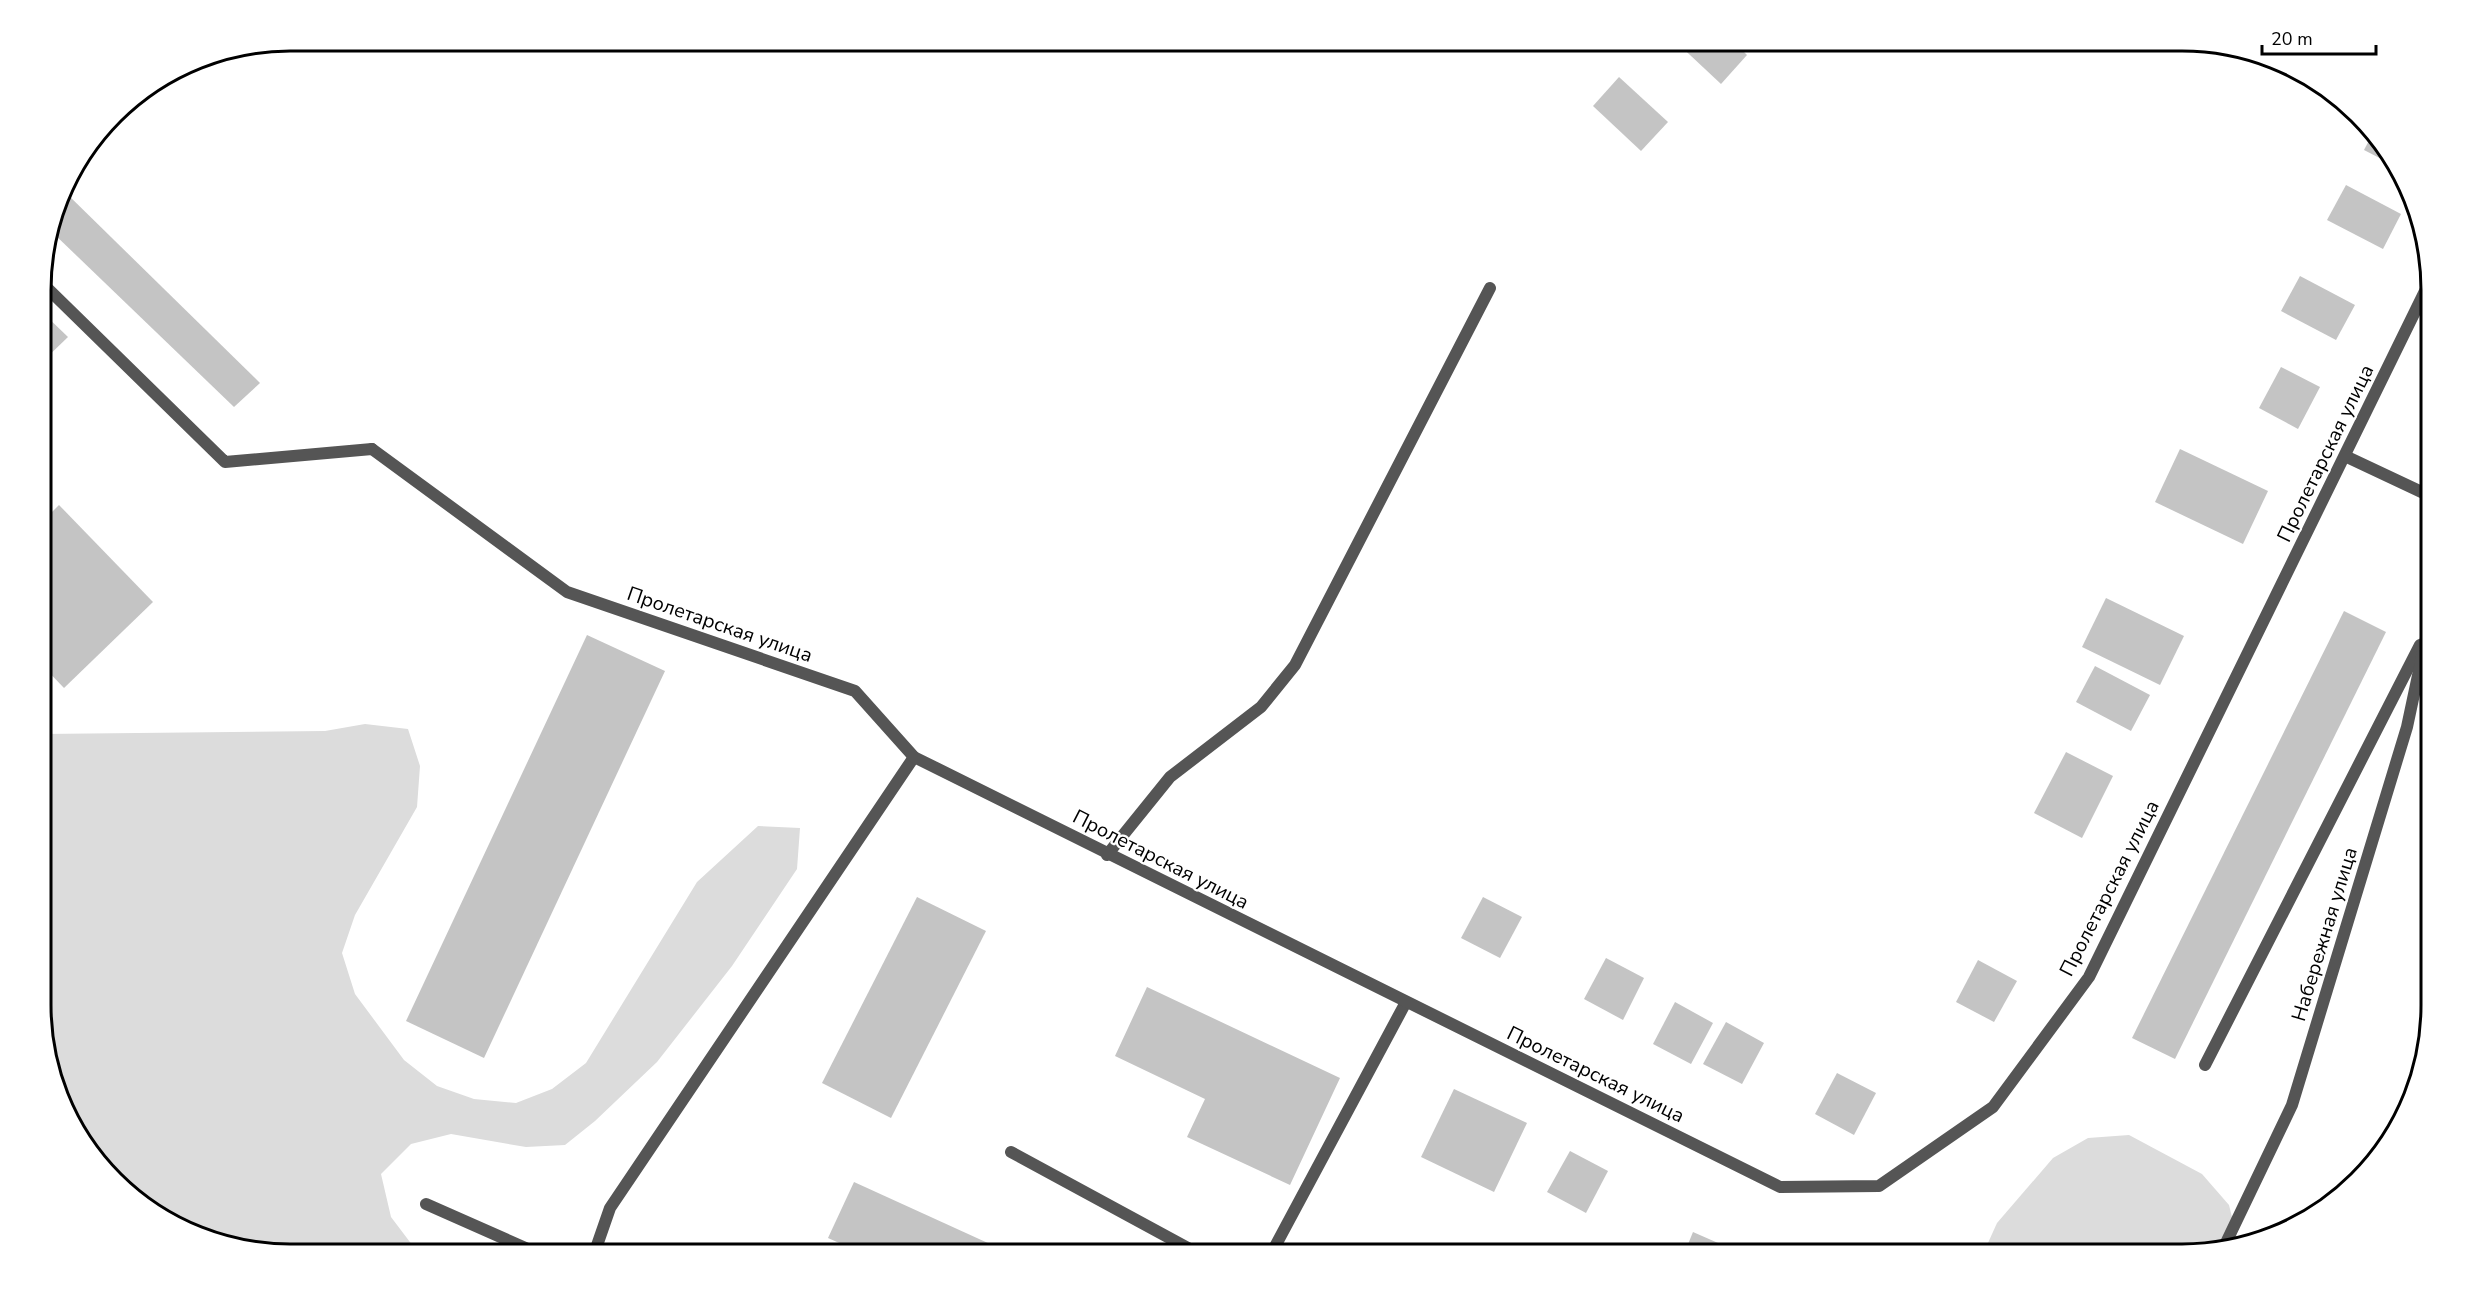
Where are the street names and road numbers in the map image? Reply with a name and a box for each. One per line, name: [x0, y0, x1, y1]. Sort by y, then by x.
street label: Пролетарская улица: [2271, 360, 2380, 547]
street label: Пролетарская улица: [624, 580, 816, 669]
street label: Пролетарская улица: [2053, 795, 2166, 981]
street label: Пролетарская улица: [1068, 803, 1254, 916]
street label: Набережная улица: [2285, 844, 2364, 1025]
street label: Пролетарская улица: [1502, 1020, 1689, 1129]

